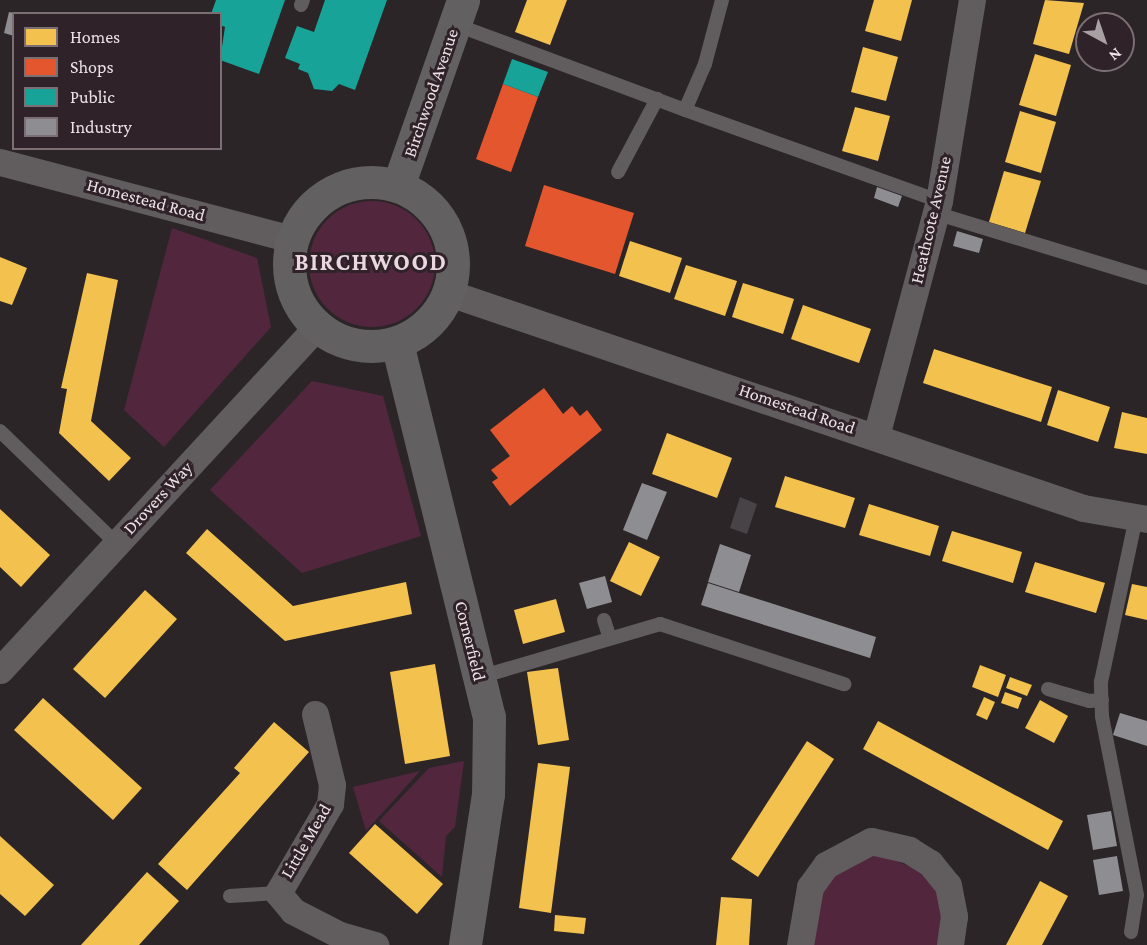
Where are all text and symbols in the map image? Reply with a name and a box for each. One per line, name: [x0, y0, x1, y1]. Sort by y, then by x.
legend: [12, 12, 222, 150]
north arrow: [1075, 12, 1135, 72]
street label: Birchwood Avenue: [399, 26, 463, 160]
text: Homes: [70, 27, 120, 47]
text: N: [1106, 45, 1125, 65]
text: Shops: [70, 57, 114, 77]
text: Public: [70, 87, 115, 107]
text: Industry: [70, 117, 132, 137]
street label: Heathcote Avenue: [906, 154, 956, 286]
street label: Homestead Road: [84, 174, 208, 226]
district label: BIRCHWOOD: [294, 248, 448, 276]
street label: Homestead Road: [736, 379, 858, 439]
street label: Drovers Way: [119, 457, 197, 539]
street label: Cornerfield: [450, 599, 490, 683]
street label: Little Mead: [276, 800, 336, 882]

